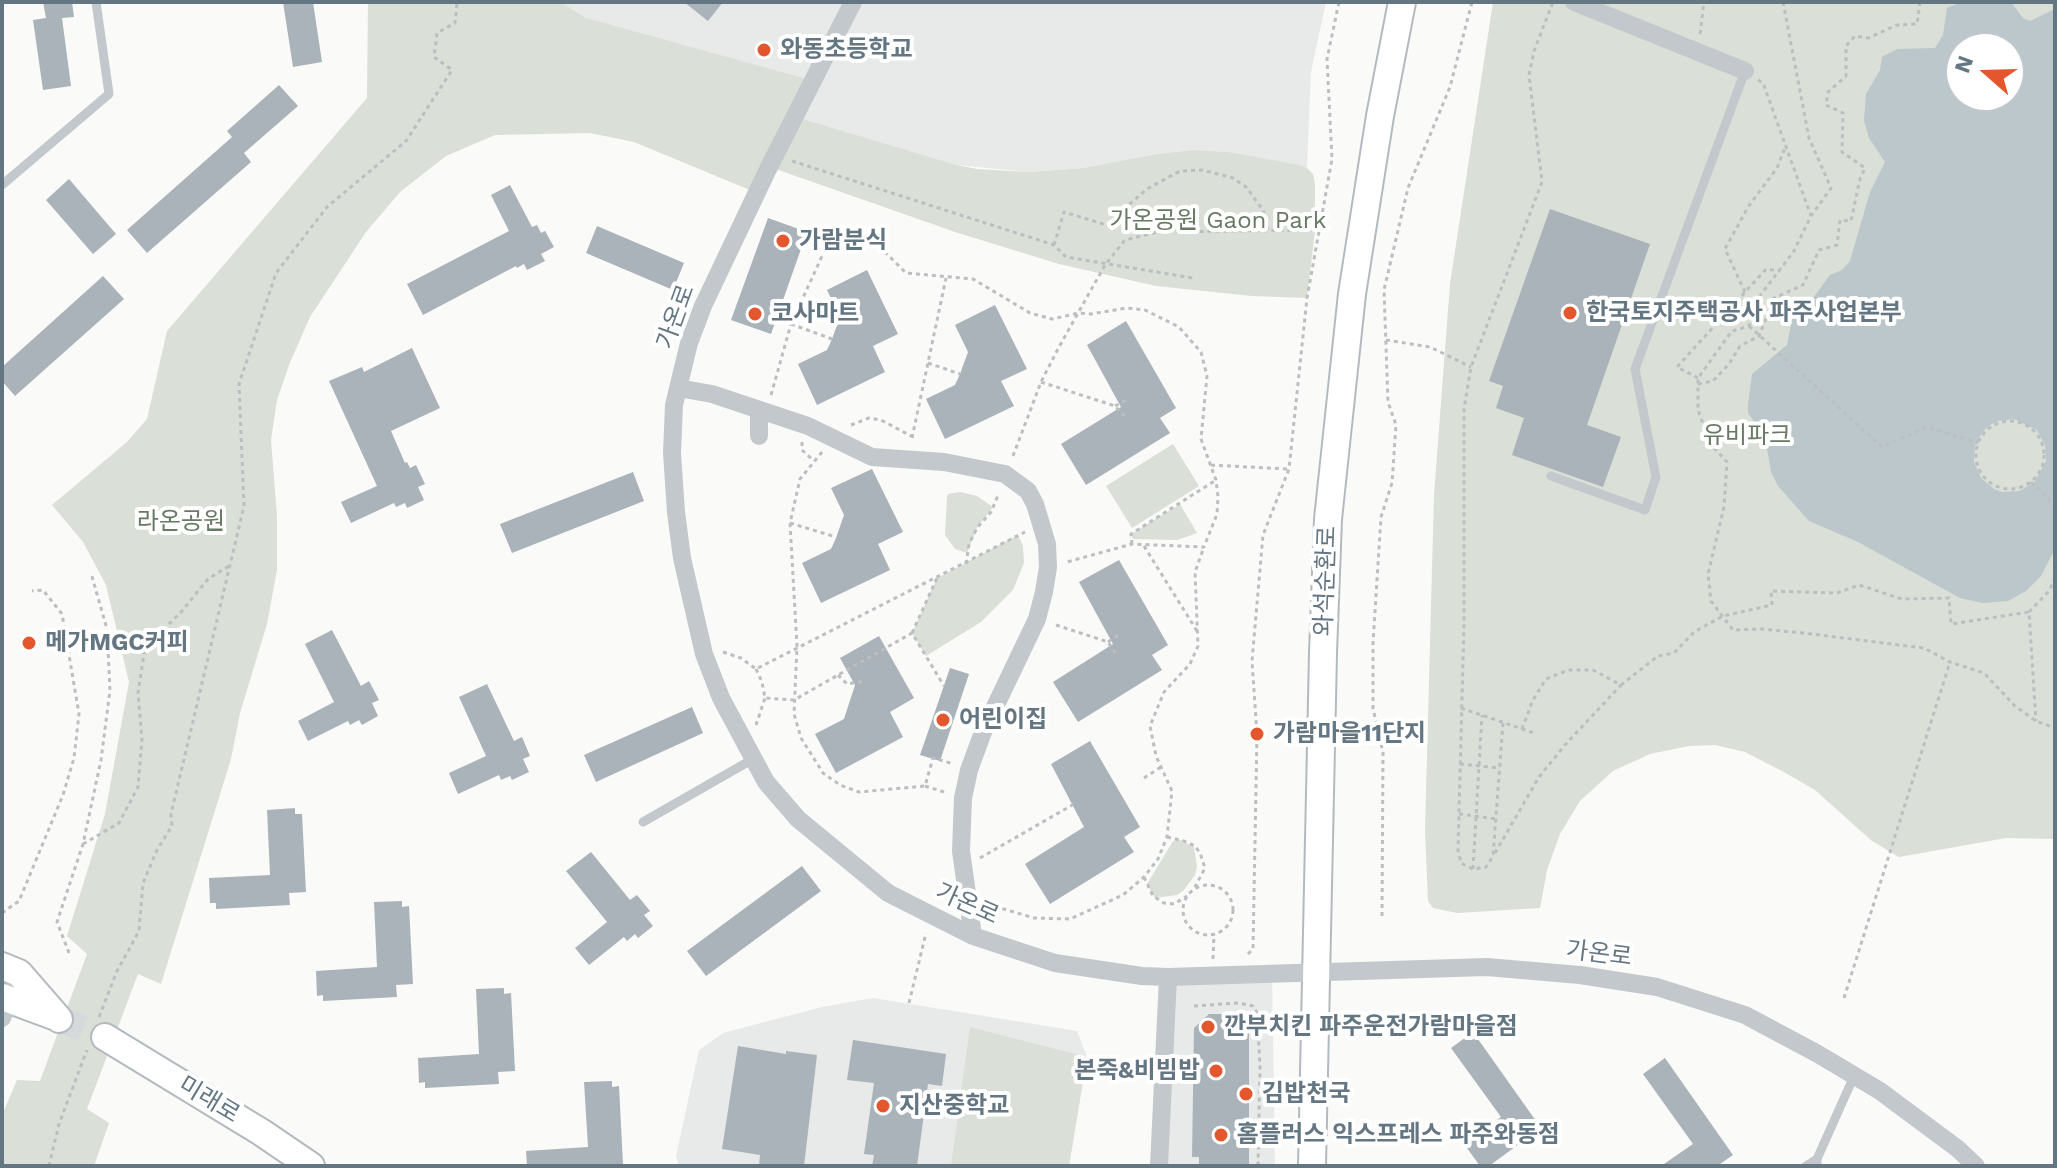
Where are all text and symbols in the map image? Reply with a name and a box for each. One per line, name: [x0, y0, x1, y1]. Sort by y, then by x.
north arrow: [1945, 32, 2025, 112]
place label: 와동초등학교: [780, 36, 912, 64]
marker: 와동초등학교: [755, 41, 773, 59]
text: N: [1949, 52, 1978, 76]
park label: 가온공원 Gaon Park: [1110, 207, 1326, 235]
place label: 가람분식: [799, 227, 887, 255]
marker: 가람분식: [774, 232, 792, 250]
street label: 가온로: [651, 281, 701, 353]
place label: 한국토지주택공사 파주사업본부: [1586, 299, 1902, 327]
place label: 코사마트: [771, 300, 859, 328]
marker: 한국토지주택공사 파주사업본부: [1561, 304, 1579, 322]
marker: 코사마트: [746, 305, 764, 323]
park label: 유비파크: [1703, 422, 1791, 450]
park label: 라온공원: [137, 508, 225, 536]
street label: 와석순환로: [1310, 525, 1342, 637]
place label: 메가MGC커피: [45, 629, 189, 657]
marker: 메가MGC커피: [20, 634, 38, 652]
place label: 어린이집: [959, 706, 1047, 734]
marker: 어린이집: [934, 711, 952, 729]
place label: 가람마을11단지: [1273, 720, 1426, 748]
marker: 가람마을11단지: [1248, 725, 1266, 743]
street label: 가온로: [931, 877, 1003, 931]
street label: 가온로: [1564, 936, 1634, 972]
place label: 깐부치킨 파주운전가람마을점: [1224, 1013, 1518, 1041]
marker: 깐부치킨 파주운전가람마을점: [1199, 1018, 1217, 1036]
place label: 본죽&비빔밥: [1074, 1057, 1200, 1085]
marker: 본죽&비빔밥: [1207, 1062, 1225, 1080]
street label: 미래로: [173, 1071, 245, 1129]
place label: 김밥천국: [1262, 1080, 1350, 1108]
marker: 김밥천국: [1237, 1085, 1255, 1103]
place label: 지산중학교: [899, 1092, 1009, 1120]
marker: 지산중학교: [874, 1097, 892, 1115]
place label: 홈플러스 익스프레스 파주와동점: [1237, 1121, 1560, 1149]
marker: 홈플러스 익스프레스 파주와동점: [1212, 1126, 1230, 1144]

